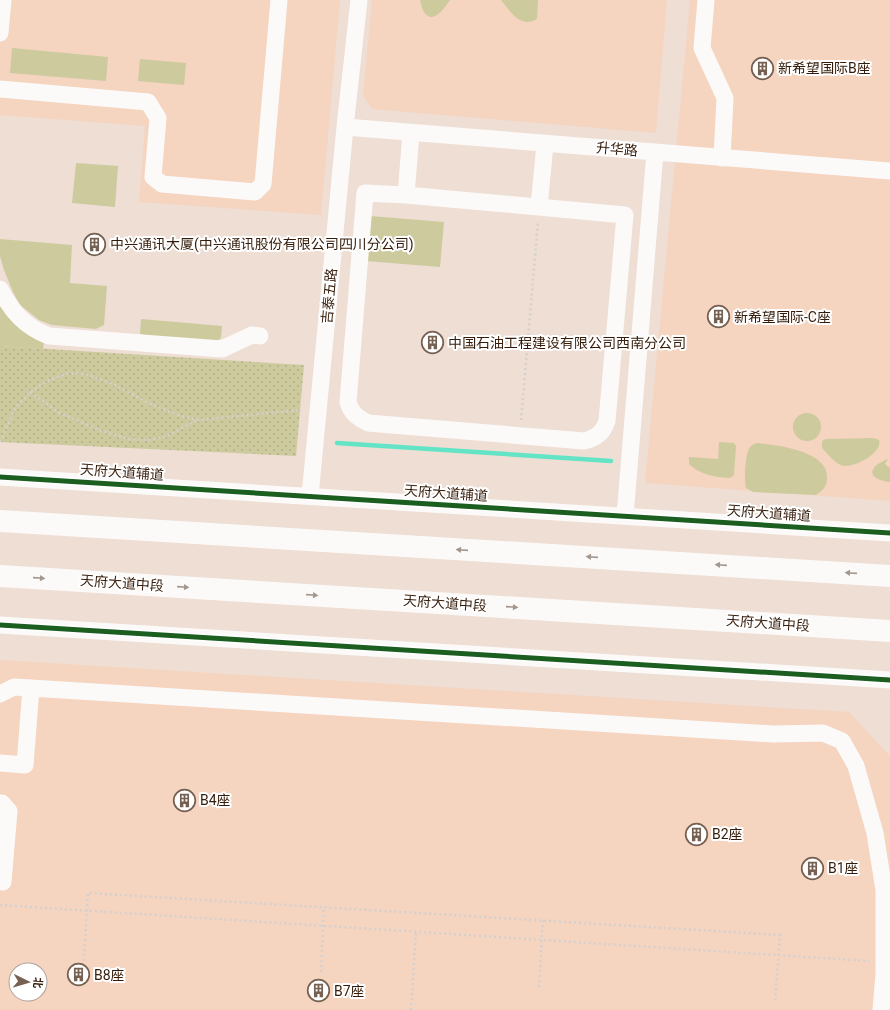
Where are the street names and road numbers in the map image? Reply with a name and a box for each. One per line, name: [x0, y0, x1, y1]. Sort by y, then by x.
street label: 升华路: [595, 139, 639, 159]
street label: 吉泰五路: [319, 267, 339, 325]
street label: 天府大道辅道: [80, 461, 164, 483]
street label: 天府大道辅道: [404, 482, 488, 504]
street label: 天府大道辅道: [727, 502, 811, 524]
street label: 天府大道中段: [80, 572, 164, 594]
street label: 天府大道中段: [403, 592, 487, 614]
street label: 天府大道中段: [726, 612, 810, 634]

